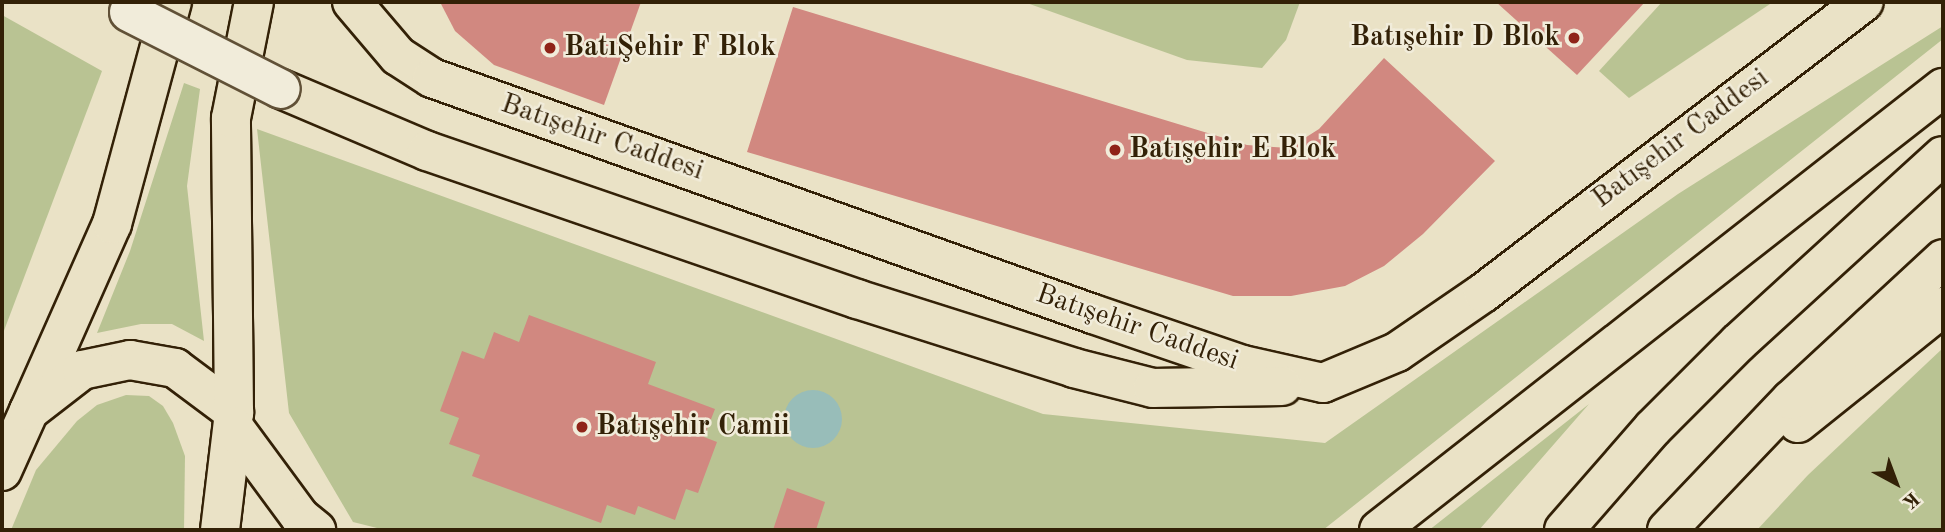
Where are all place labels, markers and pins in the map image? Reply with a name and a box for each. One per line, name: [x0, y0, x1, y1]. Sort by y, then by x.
place label: Batışehir D Blok: [1350, 21, 1560, 55]
marker: Batışehir D Blok: [1566, 30, 1582, 46]
place label: BatıŞehir F Blok: [564, 31, 776, 65]
marker: BatıŞehir F Blok: [542, 40, 558, 56]
place label: Batışehir E Blok: [1129, 133, 1336, 167]
marker: Batışehir E Blok: [1107, 142, 1123, 158]
place label: Batışehir Camii: [596, 410, 789, 444]
marker: Batışehir Camii: [574, 419, 590, 435]

